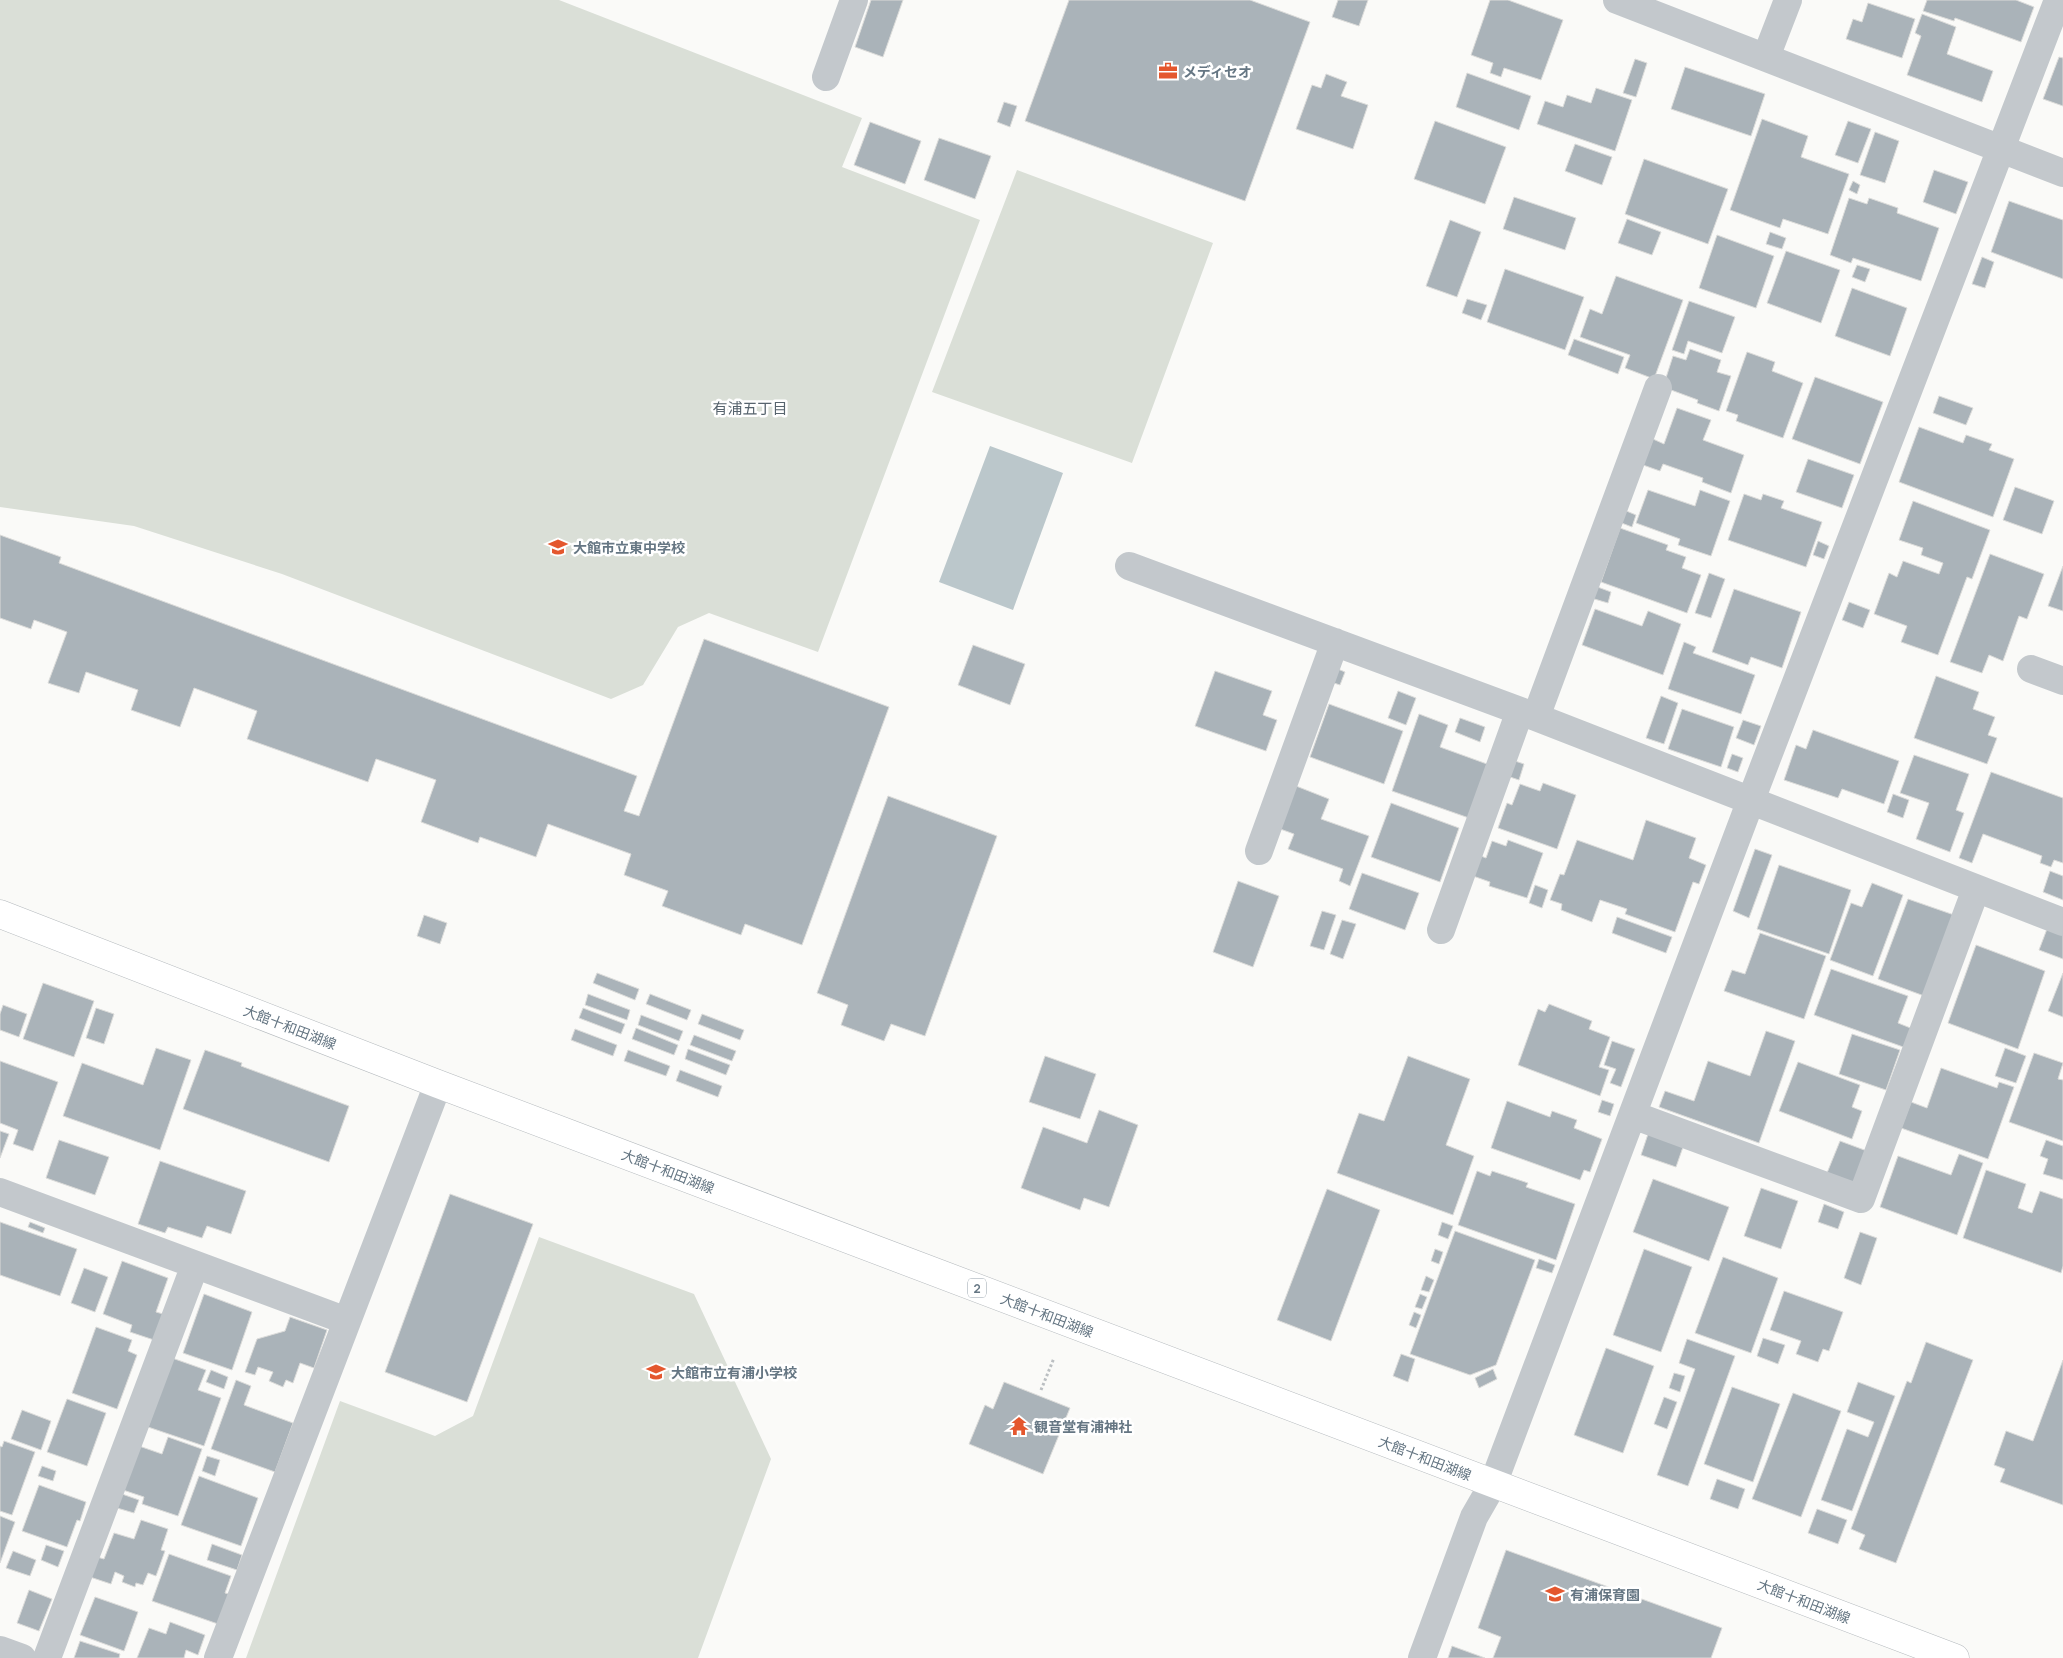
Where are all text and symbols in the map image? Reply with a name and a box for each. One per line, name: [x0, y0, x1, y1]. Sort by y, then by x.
office icon: メディセオ: [1157, 60, 1179, 82]
place label: メディセオ: [1183, 62, 1252, 81]
district label: 有浦五丁目: [712, 398, 788, 419]
school or university icon: 大館市立東中学校: [547, 536, 569, 558]
place label: 大館市立東中学校: [573, 538, 685, 557]
street label: 大館十和田湖線: [241, 1001, 339, 1053]
street label: 大館十和田湖線: [619, 1145, 717, 1197]
road number: 2: [968, 1278, 986, 1298]
street label: 大館十和田湖線: [998, 1289, 1096, 1341]
school or university icon: 大館市立有浦小学校: [645, 1361, 667, 1383]
place label: 大館市立有浦小学校: [671, 1363, 797, 1382]
temple icon: 観音堂有浦神社: [1008, 1415, 1030, 1437]
place label: 観音堂有浦神社: [1034, 1417, 1132, 1436]
street label: 大館十和田湖線: [1376, 1432, 1474, 1484]
street label: 大館十和田湖線: [1755, 1575, 1853, 1627]
school or university icon: 有浦保育園: [1544, 1583, 1566, 1605]
place label: 有浦保育園: [1570, 1585, 1640, 1604]

